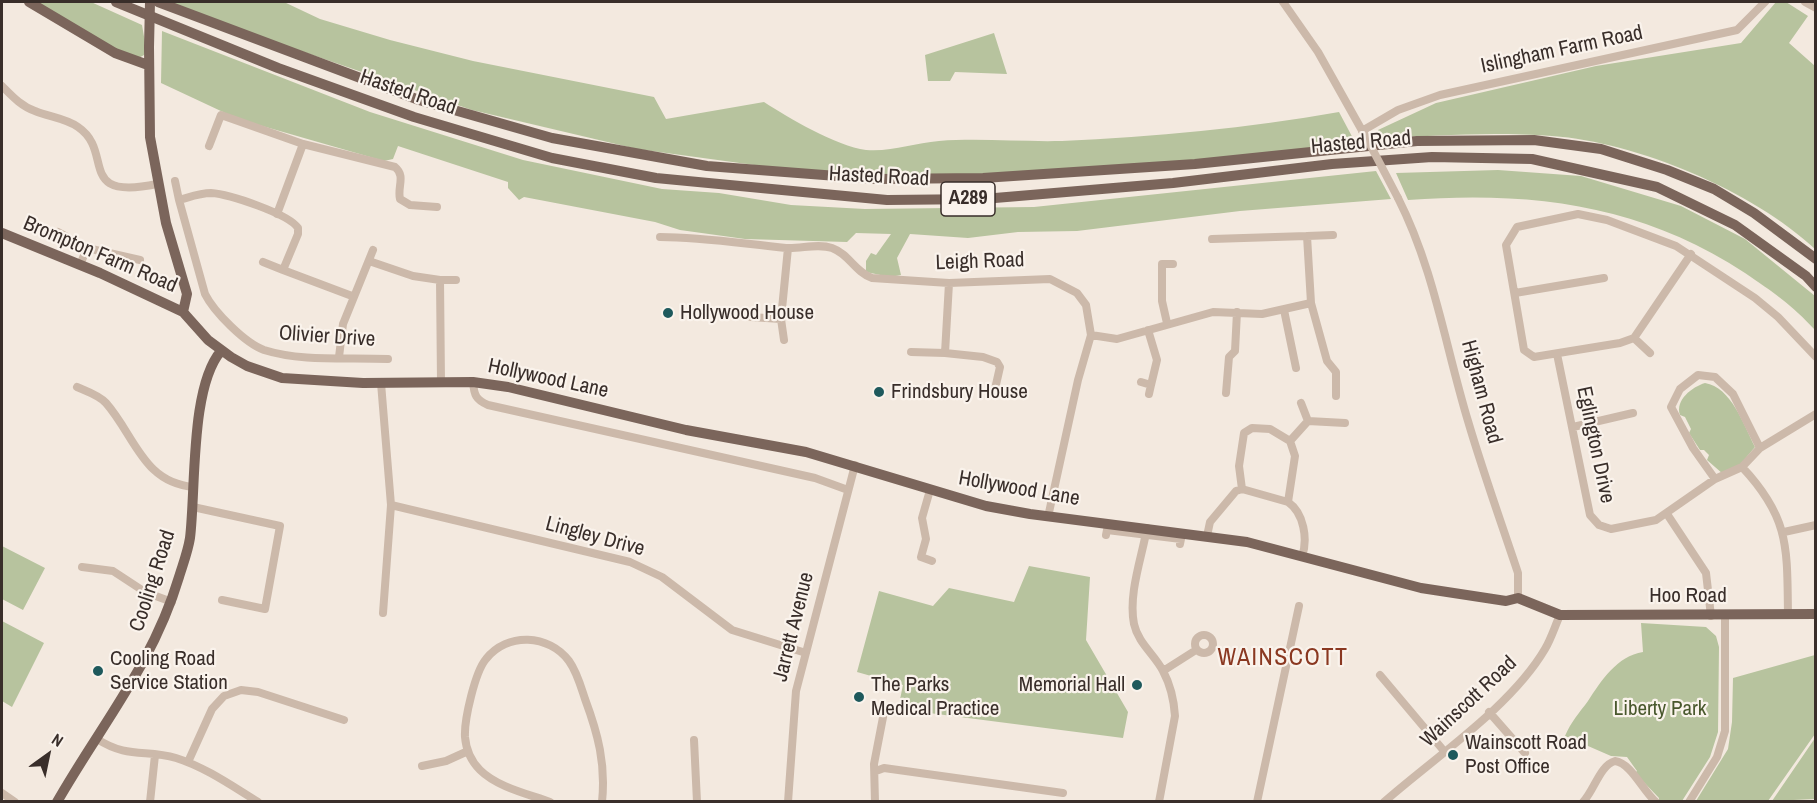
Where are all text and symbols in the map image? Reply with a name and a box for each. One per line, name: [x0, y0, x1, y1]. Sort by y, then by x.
street label: Islingham Farm Road: [1479, 21, 1645, 79]
street label: Hasted Road: [356, 65, 460, 121]
street label: Hasted Road: [1310, 126, 1412, 160]
street label: Hasted Road: [828, 162, 930, 192]
road number: A289: [941, 182, 995, 216]
street label: Brompton Farm Road: [19, 211, 181, 299]
street label: Leigh Road: [935, 248, 1025, 276]
place label: Hollywood House: [680, 300, 814, 326]
marker: Hollywood House: [661, 306, 675, 320]
street label: Olivier Drive: [278, 321, 376, 353]
street label: Higham Road: [1455, 337, 1507, 447]
street label: Hollywood Lane: [485, 354, 611, 404]
place label: Frindsbury House: [891, 379, 1028, 405]
street label: Eglington Drive: [1570, 384, 1620, 506]
marker: Frindsbury House: [872, 385, 886, 399]
street label: Hollywood Lane: [956, 466, 1082, 512]
street label: Lingley Drive: [543, 512, 647, 562]
street label: Cooling Road: [125, 527, 181, 635]
street label: Jarrett Avenue: [768, 570, 820, 684]
street label: Hoo Road: [1649, 583, 1727, 609]
district label: WAINSCOTT: [1218, 645, 1348, 673]
place label: Cooling Road Service Station: [110, 646, 228, 696]
street label: Wainscott Road: [1416, 651, 1522, 753]
marker: Cooling Road Service Station: [91, 664, 105, 678]
place label: The Parks Medical Practice: [871, 672, 999, 722]
place label: Memorial Hall: [1019, 672, 1125, 698]
marker: Memorial Hall: [1130, 678, 1144, 692]
marker: The Parks Medical Practice: [852, 690, 866, 704]
park label: Liberty Park: [1614, 696, 1706, 722]
north arrow: [18, 725, 78, 785]
text: N: [48, 728, 68, 752]
place label: Wainscott Road Post Office: [1465, 730, 1587, 780]
marker: Wainscott Road Post Office: [1446, 748, 1460, 762]

